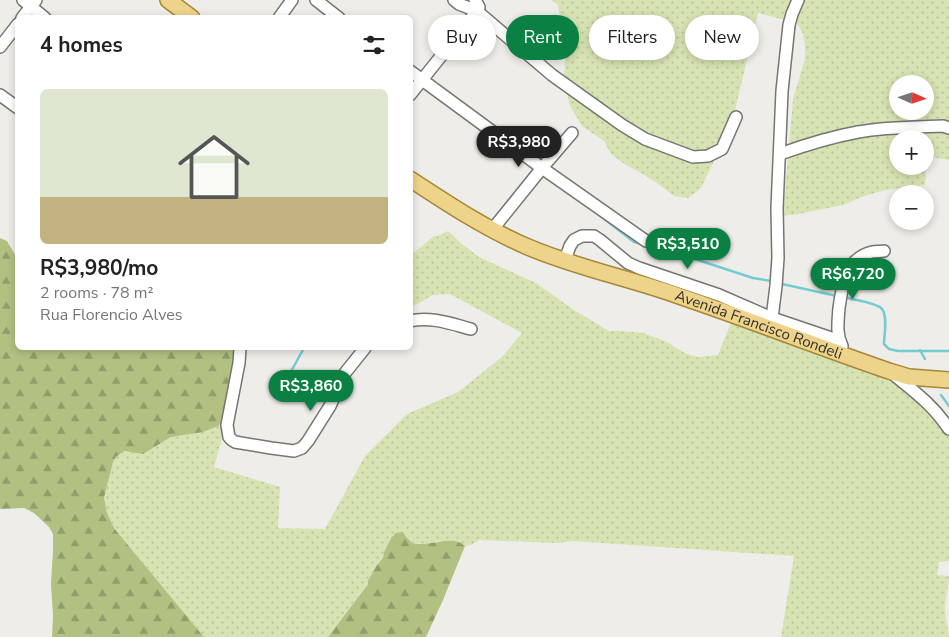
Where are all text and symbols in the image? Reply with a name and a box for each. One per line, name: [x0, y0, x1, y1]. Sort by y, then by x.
chip: Buy: [428, 15, 496, 60]
chip: Rent: [506, 15, 579, 60]
chip: Filters: [589, 15, 675, 60]
chip: New: [685, 15, 759, 60]
text: 4 homes: [40, 31, 123, 59]
icon: filters: [360, 31, 388, 59]
north arrow: [889, 75, 934, 120]
map controls: [889, 75, 934, 230]
icon: home: [169, 122, 259, 212]
pin: R$3,980: [473, 126, 565, 168]
button: +: [889, 130, 934, 175]
text: R$3,980: [488, 131, 550, 153]
button: −: [889, 185, 934, 230]
pin: R$3,510: [642, 228, 734, 270]
text: R$3,510: [657, 233, 719, 255]
text: R$3,980/mo: [40, 254, 158, 282]
pin: R$6,720: [807, 258, 899, 300]
text: R$6,720: [822, 263, 884, 285]
text: 2 rooms · 78 m²: [40, 282, 153, 304]
street label: Avenida Francisco Rondeli: [672, 285, 845, 364]
text: Rua Florencio Alves: [40, 304, 183, 326]
pin: R$3,860: [265, 370, 357, 412]
text: R$3,860: [280, 375, 342, 397]

